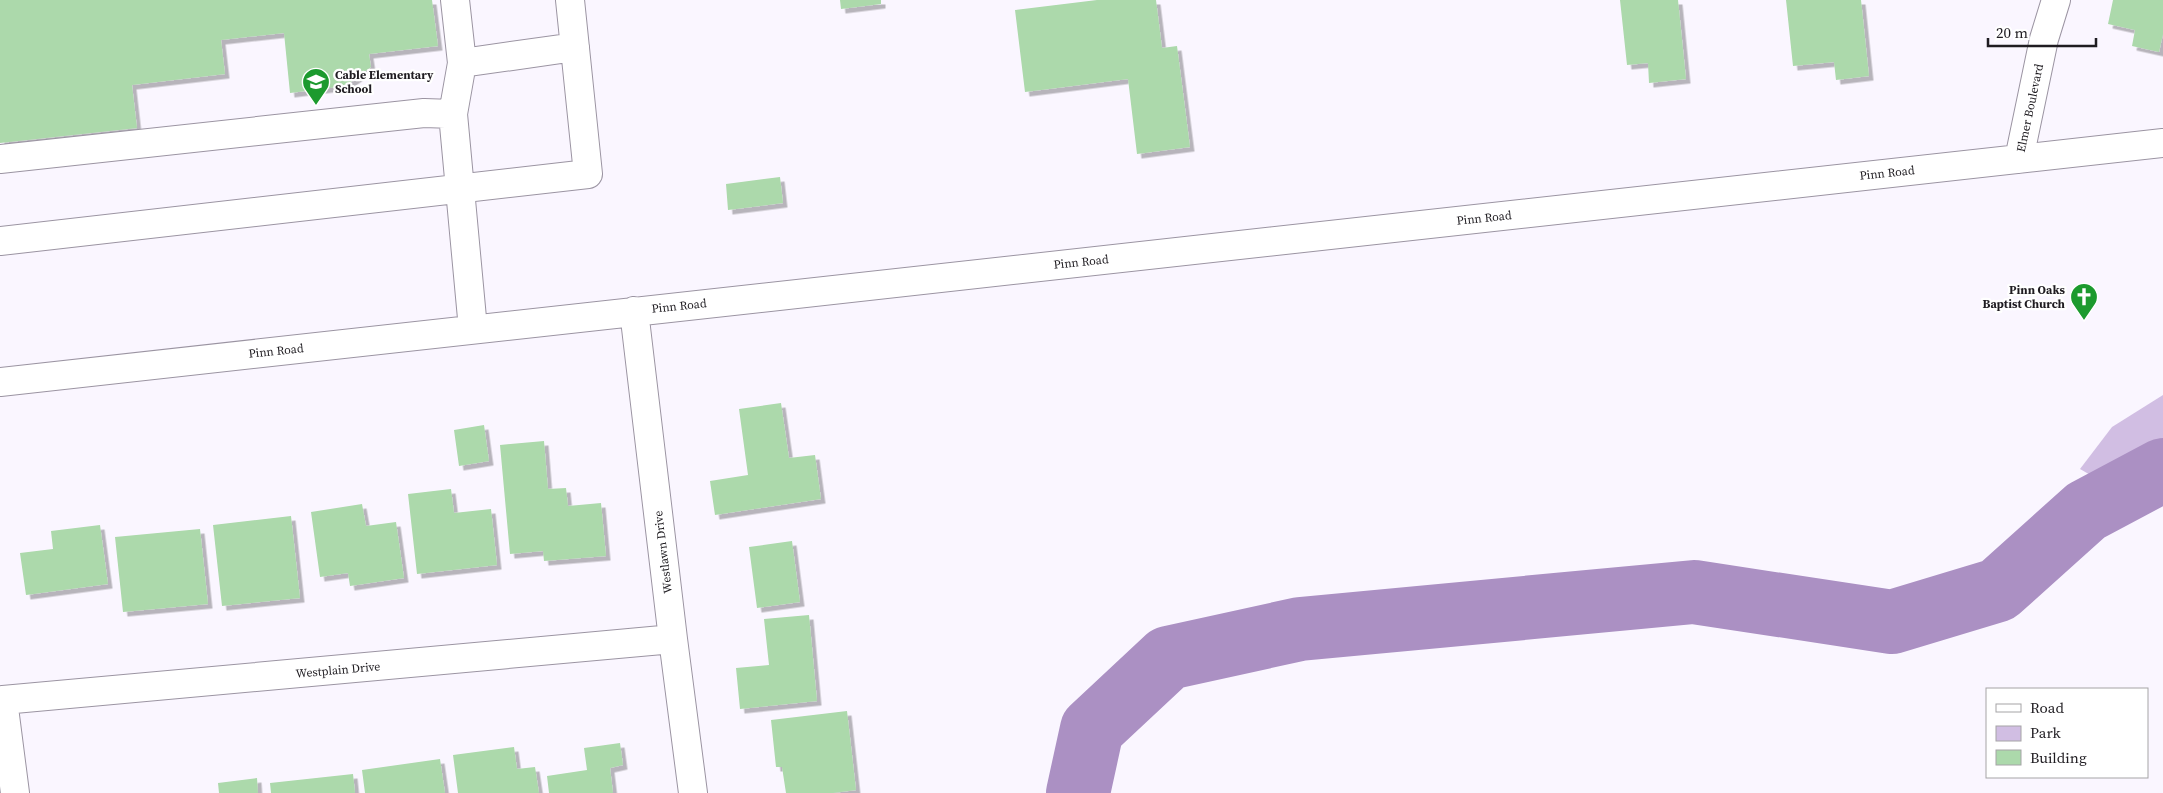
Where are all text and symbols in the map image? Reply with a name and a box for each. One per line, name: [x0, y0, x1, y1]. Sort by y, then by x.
scale bar: [1988, 15, 2096, 47]
text: 20 m: [1996, 22, 2028, 43]
street label: Elmer Boulevard: [2013, 62, 2047, 154]
school or university icon: Cable Elementary School: [301, 67, 331, 106]
place label: Cable Elementary School: [335, 67, 434, 97]
street label: Pinn Road: [1859, 162, 1916, 184]
street label: Pinn Road: [1456, 207, 1513, 229]
street label: Pinn Road: [1053, 251, 1110, 273]
place label: Pinn Oaks Baptist Church: [1983, 282, 2066, 312]
church icon: Pinn Oaks Baptist Church: [2069, 282, 2099, 321]
street label: Pinn Road: [651, 295, 708, 317]
street label: Pinn Road: [248, 340, 305, 362]
street label: Westlawn Drive: [650, 510, 676, 594]
street label: Westplain Drive: [295, 658, 381, 682]
legend: [1986, 688, 2148, 778]
text: Road: [2030, 697, 2064, 718]
text: Park: [2030, 722, 2062, 743]
text: Building: [2030, 747, 2087, 768]

